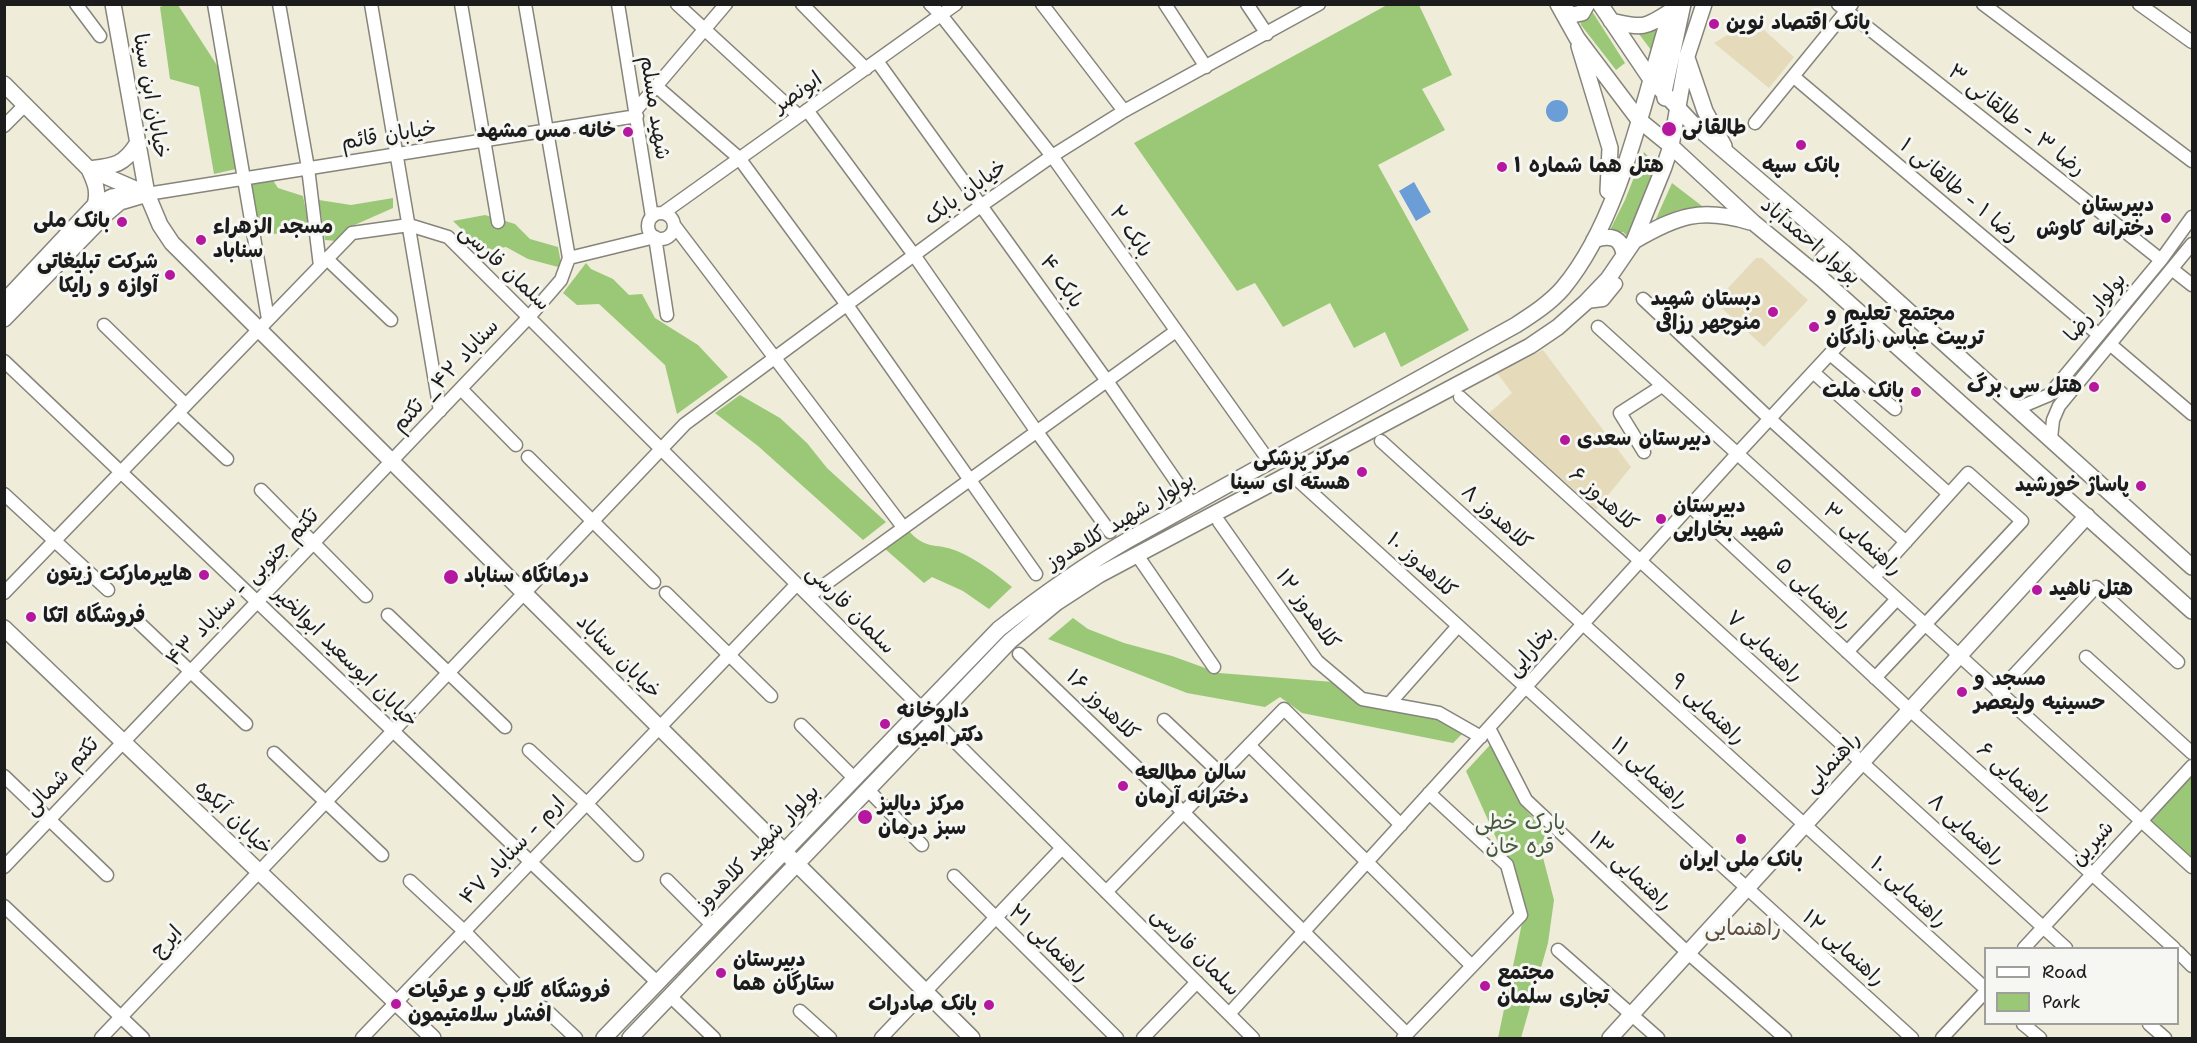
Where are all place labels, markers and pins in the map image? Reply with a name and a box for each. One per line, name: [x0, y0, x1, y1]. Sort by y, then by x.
place label: بانک اقتصاد نوین: [1726, 11, 1870, 37]
marker: بانک اقتصاد نوین: [1707, 17, 1721, 31]
place label: طالقانی: [1682, 116, 1746, 142]
place label: خانه مس مشهد: [477, 119, 616, 145]
marker: طالقانی: [1660, 120, 1678, 138]
marker: خانه مس مشهد: [621, 125, 635, 139]
marker: بانک سپه: [1794, 138, 1808, 152]
place label: هتل هما شماره ۱: [1514, 154, 1664, 180]
place label: بانک سپه: [1762, 154, 1840, 180]
marker: هتل هما شماره ۱: [1495, 160, 1509, 174]
place label: دبیرستان دخترانه کاوش: [2036, 193, 2154, 243]
place label: بانک ملی: [33, 209, 110, 235]
marker: دبیرستان دخترانه کاوش: [2159, 211, 2173, 225]
marker: بانک ملی: [115, 215, 129, 229]
place label: مسجد الزهراء سناباد: [213, 215, 333, 265]
marker: مسجد الزهراء سناباد: [194, 233, 208, 247]
place label: شرکت تبلیغاتی آوازه و رایکا: [37, 250, 158, 300]
marker: شرکت تبلیغاتی آوازه و رایکا: [163, 268, 177, 282]
place label: دبستان شهید منوچهر رزاقی: [1651, 287, 1761, 337]
place label: مجتمع تعلیم و تربیت عباس زادگان: [1826, 302, 1984, 352]
marker: دبستان شهید منوچهر رزاقی: [1766, 305, 1780, 319]
marker: مجتمع تعلیم و تربیت عباس زادگان: [1807, 320, 1821, 334]
place label: هتل سی برگ: [1967, 374, 2082, 400]
place label: بانک ملت: [1822, 379, 1904, 405]
marker: هتل سی برگ: [2087, 380, 2101, 394]
marker: بانک ملت: [1909, 385, 1923, 399]
place label: دبیرستان سعدی: [1577, 427, 1711, 453]
marker: دبیرستان سعدی: [1558, 433, 1572, 447]
place label: مرکز پزشکی هسته ای سینا: [1230, 447, 1350, 497]
marker: مرکز پزشکی هسته ای سینا: [1355, 465, 1369, 479]
place label: پاساژ خورشید: [2015, 473, 2129, 499]
marker: پاساژ خورشید: [2134, 479, 2148, 493]
place label: دبیرستان شهید بخارایی: [1673, 494, 1784, 544]
marker: دبیرستان شهید بخارایی: [1654, 512, 1668, 526]
place label: هایپرمارکت زیتون: [46, 562, 192, 588]
place label: درمانگاه سناباد: [464, 564, 589, 590]
marker: هایپرمارکت زیتون: [197, 568, 211, 582]
marker: درمانگاه سناباد: [442, 568, 460, 586]
place label: هتل ناهید: [2049, 577, 2133, 603]
marker: هتل ناهید: [2030, 583, 2044, 597]
place label: فروشگاه اتکا: [43, 604, 145, 630]
marker: فروشگاه اتکا: [24, 610, 38, 624]
place label: مسجد و حسینیه ولیعصر: [1974, 667, 2105, 717]
marker: مسجد و حسینیه ولیعصر: [1955, 685, 1969, 699]
place label: داروخانه دکتر امیرى: [897, 699, 983, 749]
marker: داروخانه دکتر امیرى: [878, 717, 892, 731]
place label: سالن مطالعه دخترانه آرمان: [1135, 761, 1249, 811]
marker: سالن مطالعه دخترانه آرمان: [1116, 779, 1130, 793]
place label: مرکز دیالیز سبز درمان: [878, 792, 966, 842]
marker: مرکز دیالیز سبز درمان: [856, 808, 874, 826]
marker: بانک ملی ایران: [1734, 832, 1748, 846]
place label: بانک ملی ایران: [1679, 848, 1803, 874]
place label: دبیرستان ستارگان هما: [733, 948, 834, 998]
place label: مجتمع تجاری سلمان: [1497, 961, 1609, 1011]
marker: دبیرستان ستارگان هما: [714, 966, 728, 980]
place label: فروشگاه گلاب و عرقیات افشار سلامتیمون: [408, 979, 611, 1029]
marker: مجتمع تجاری سلمان: [1478, 979, 1492, 993]
place label: بانک صادرات: [868, 992, 977, 1018]
marker: فروشگاه گلاب و عرقیات افشار سلامتیمون: [389, 997, 403, 1011]
marker: بانک صادرات: [982, 998, 996, 1012]

